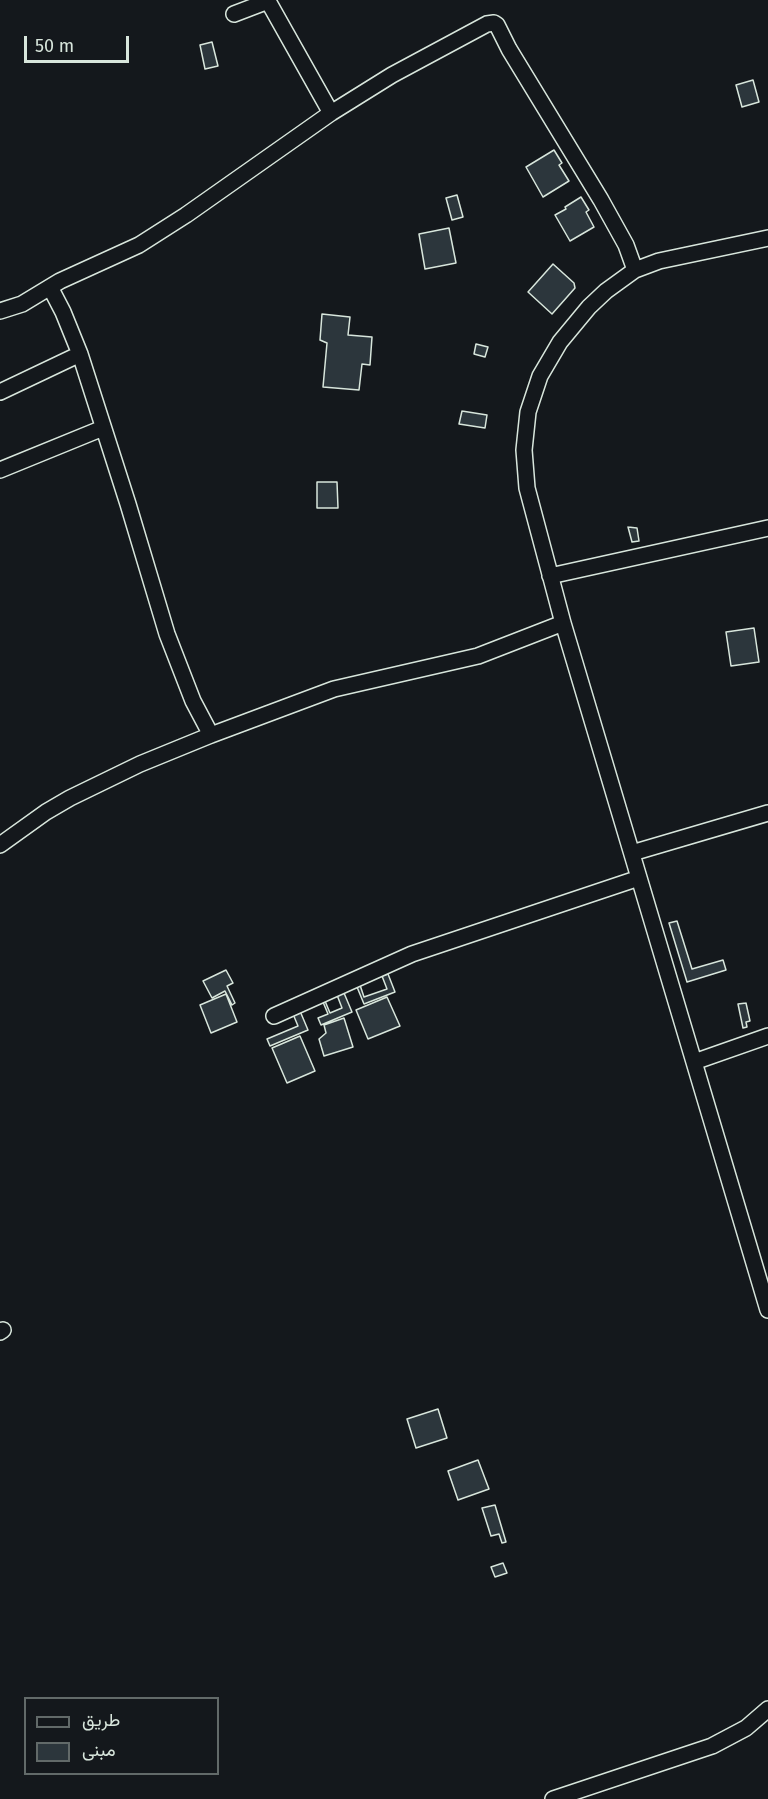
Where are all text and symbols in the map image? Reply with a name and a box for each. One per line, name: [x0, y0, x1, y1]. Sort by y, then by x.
scale bar: [27, 24, 132, 62]
text: 50 m: [35, 35, 74, 57]
legend: [24, 1697, 219, 1775]
text: طريق: [82, 1709, 120, 1731]
text: مبنى: [82, 1739, 116, 1761]

